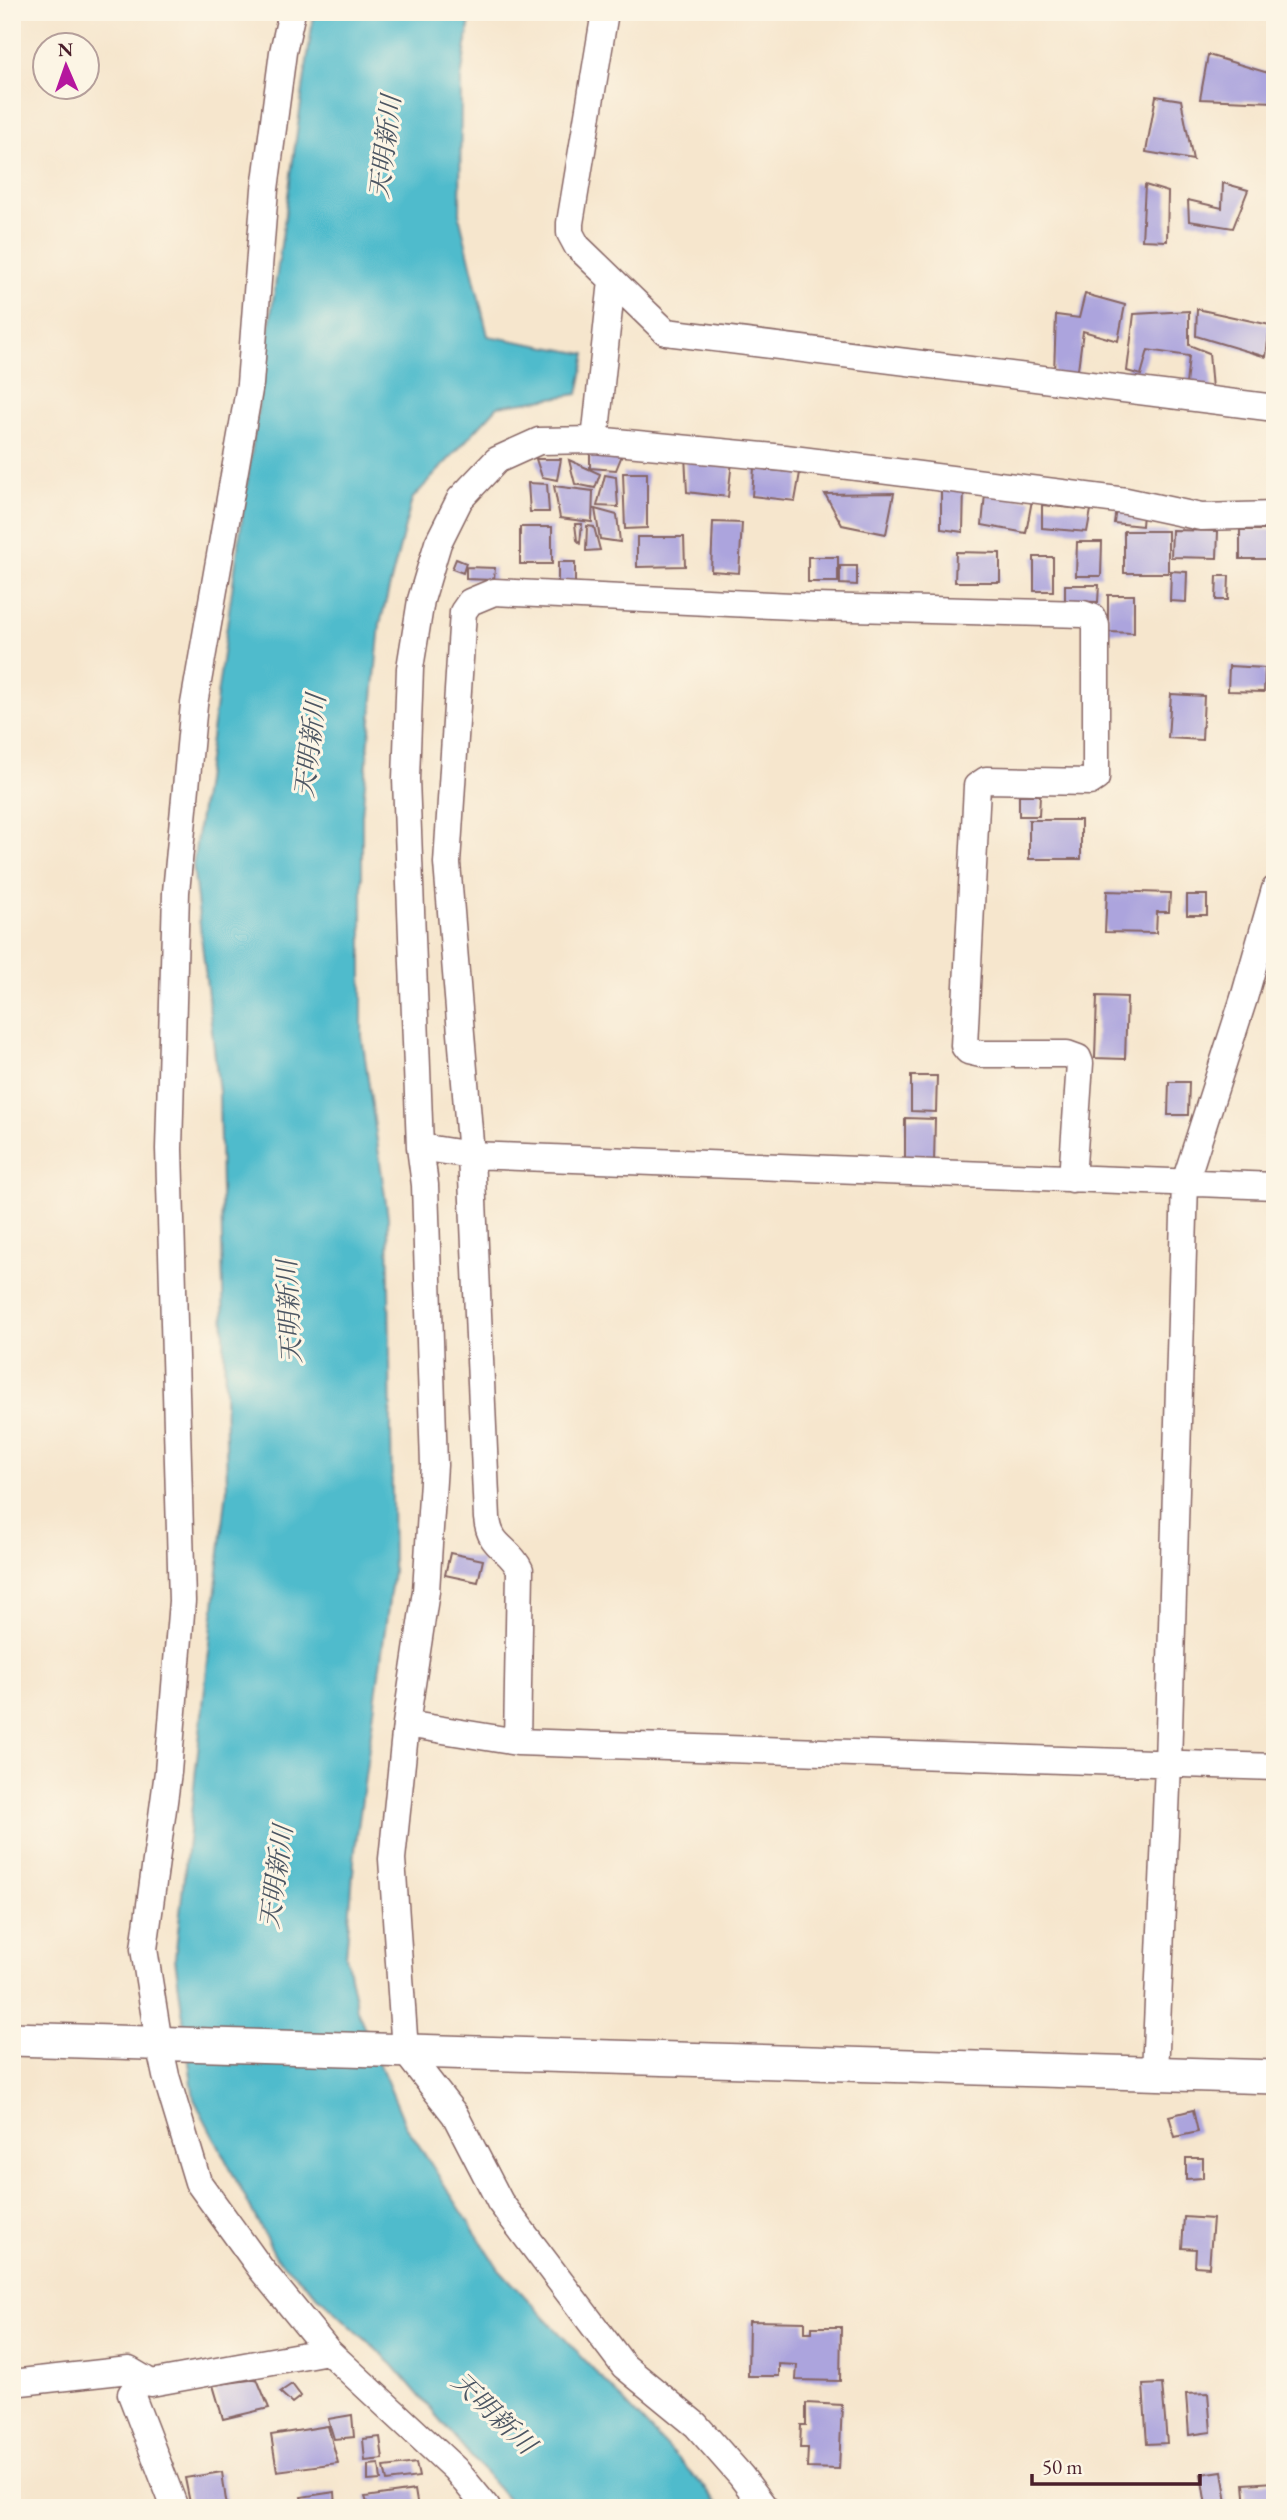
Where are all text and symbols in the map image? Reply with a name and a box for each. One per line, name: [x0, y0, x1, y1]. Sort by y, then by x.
north arrow: [32, 32, 102, 102]
text: N: [57, 37, 74, 62]
water label: 天明新川: [362, 90, 409, 201]
water label: 天明新川: [287, 689, 334, 800]
water label: 天明新川: [269, 1256, 309, 1365]
water label: 天明新川: [252, 1820, 300, 1931]
water label: 天明新川: [445, 2365, 545, 2463]
scale bar: [1032, 2443, 1200, 2487]
text: 50 m: [1042, 2453, 1083, 2480]

